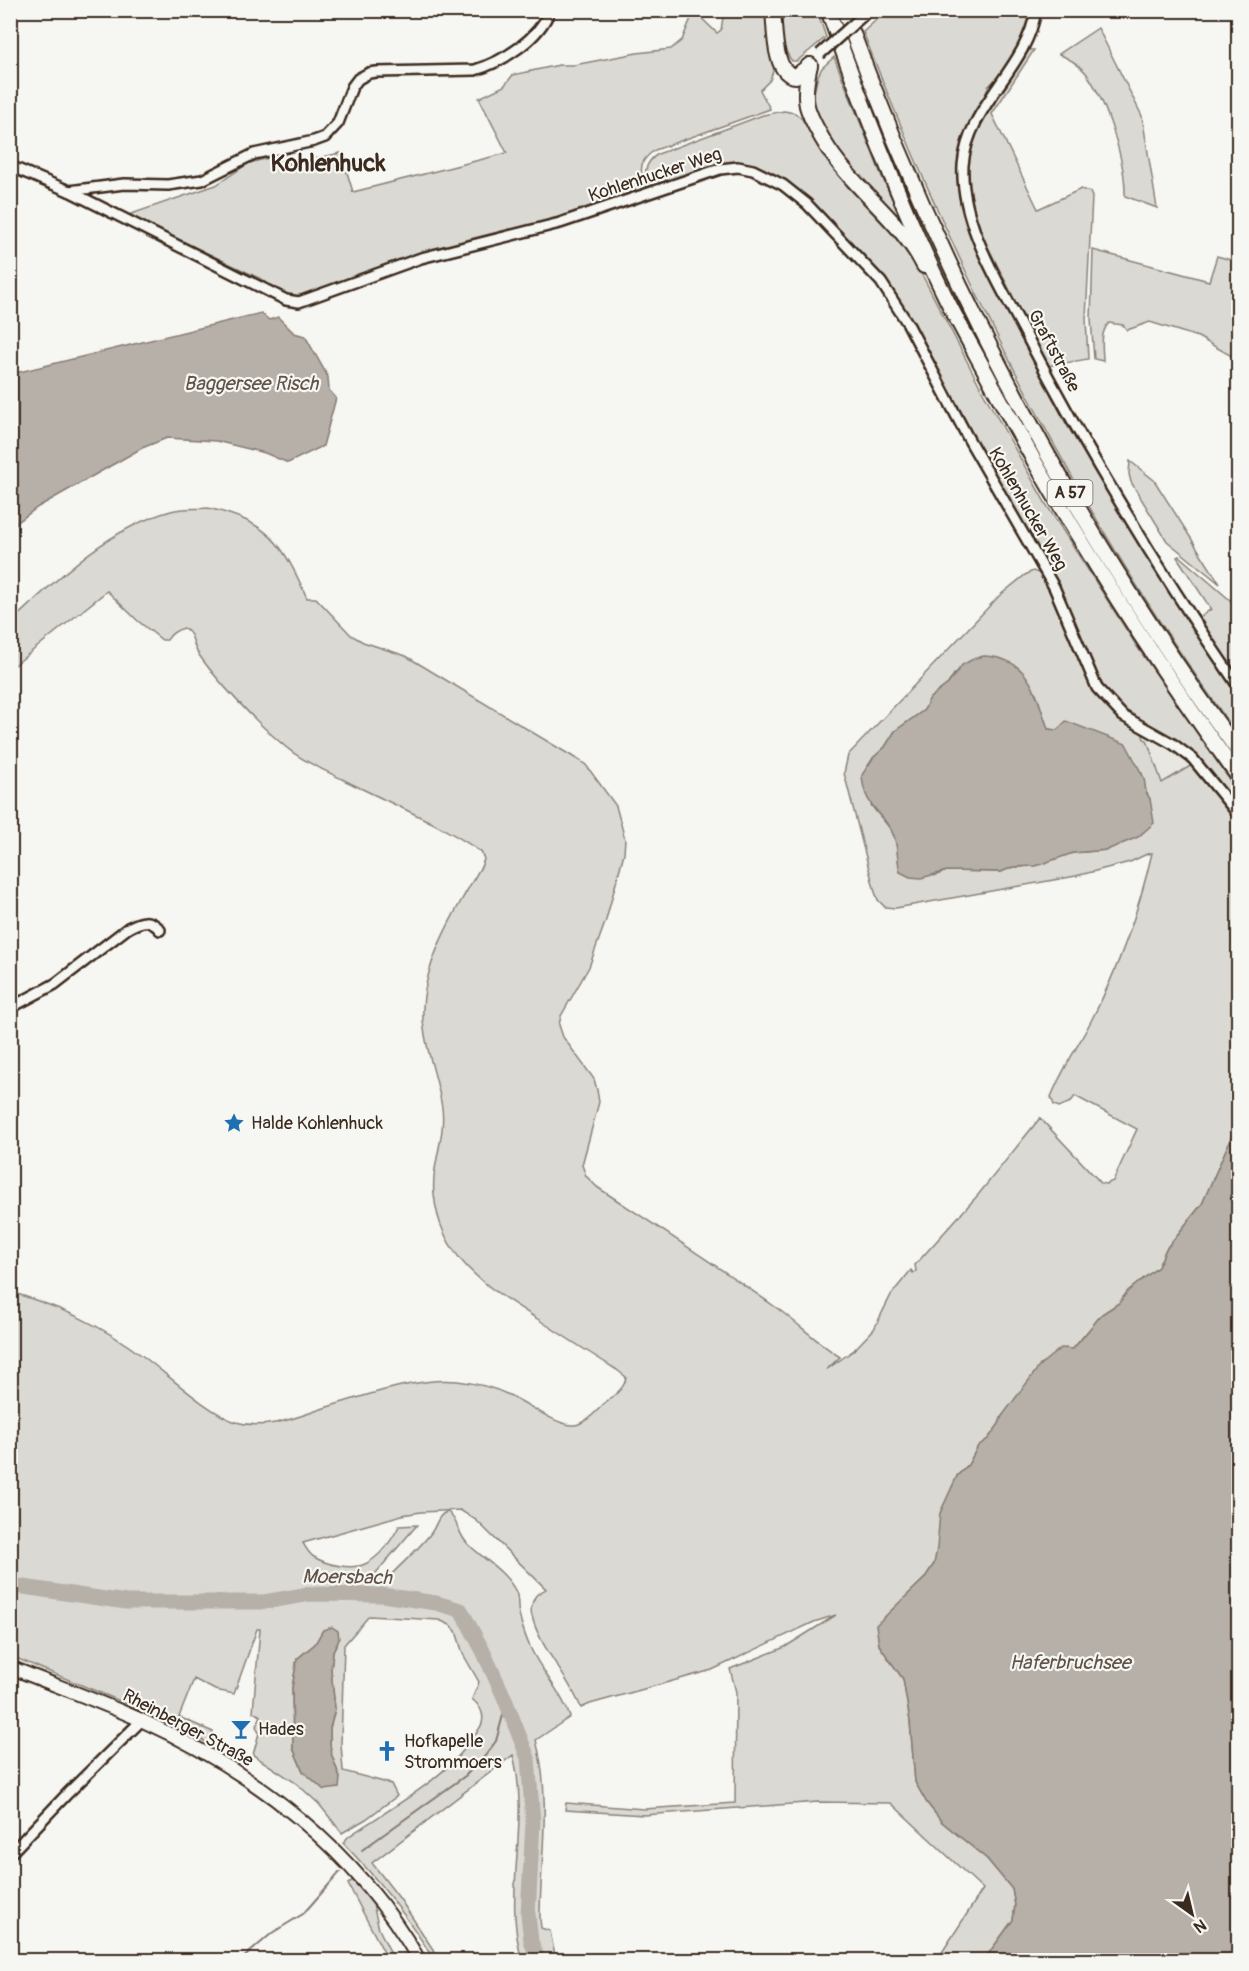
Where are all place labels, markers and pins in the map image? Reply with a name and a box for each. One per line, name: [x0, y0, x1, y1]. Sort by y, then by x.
place icon: Halde Kohlenhuck: [222, 1111, 246, 1135]
place label: Halde Kohlenhuck: [251, 1112, 383, 1135]
bar icon: Hades: [229, 1717, 253, 1741]
place label: Hades: [258, 1718, 304, 1741]
place label: Hofkapelle Strommoers: [404, 1730, 502, 1774]
church icon: Hofkapelle Strommoers: [375, 1739, 399, 1763]

